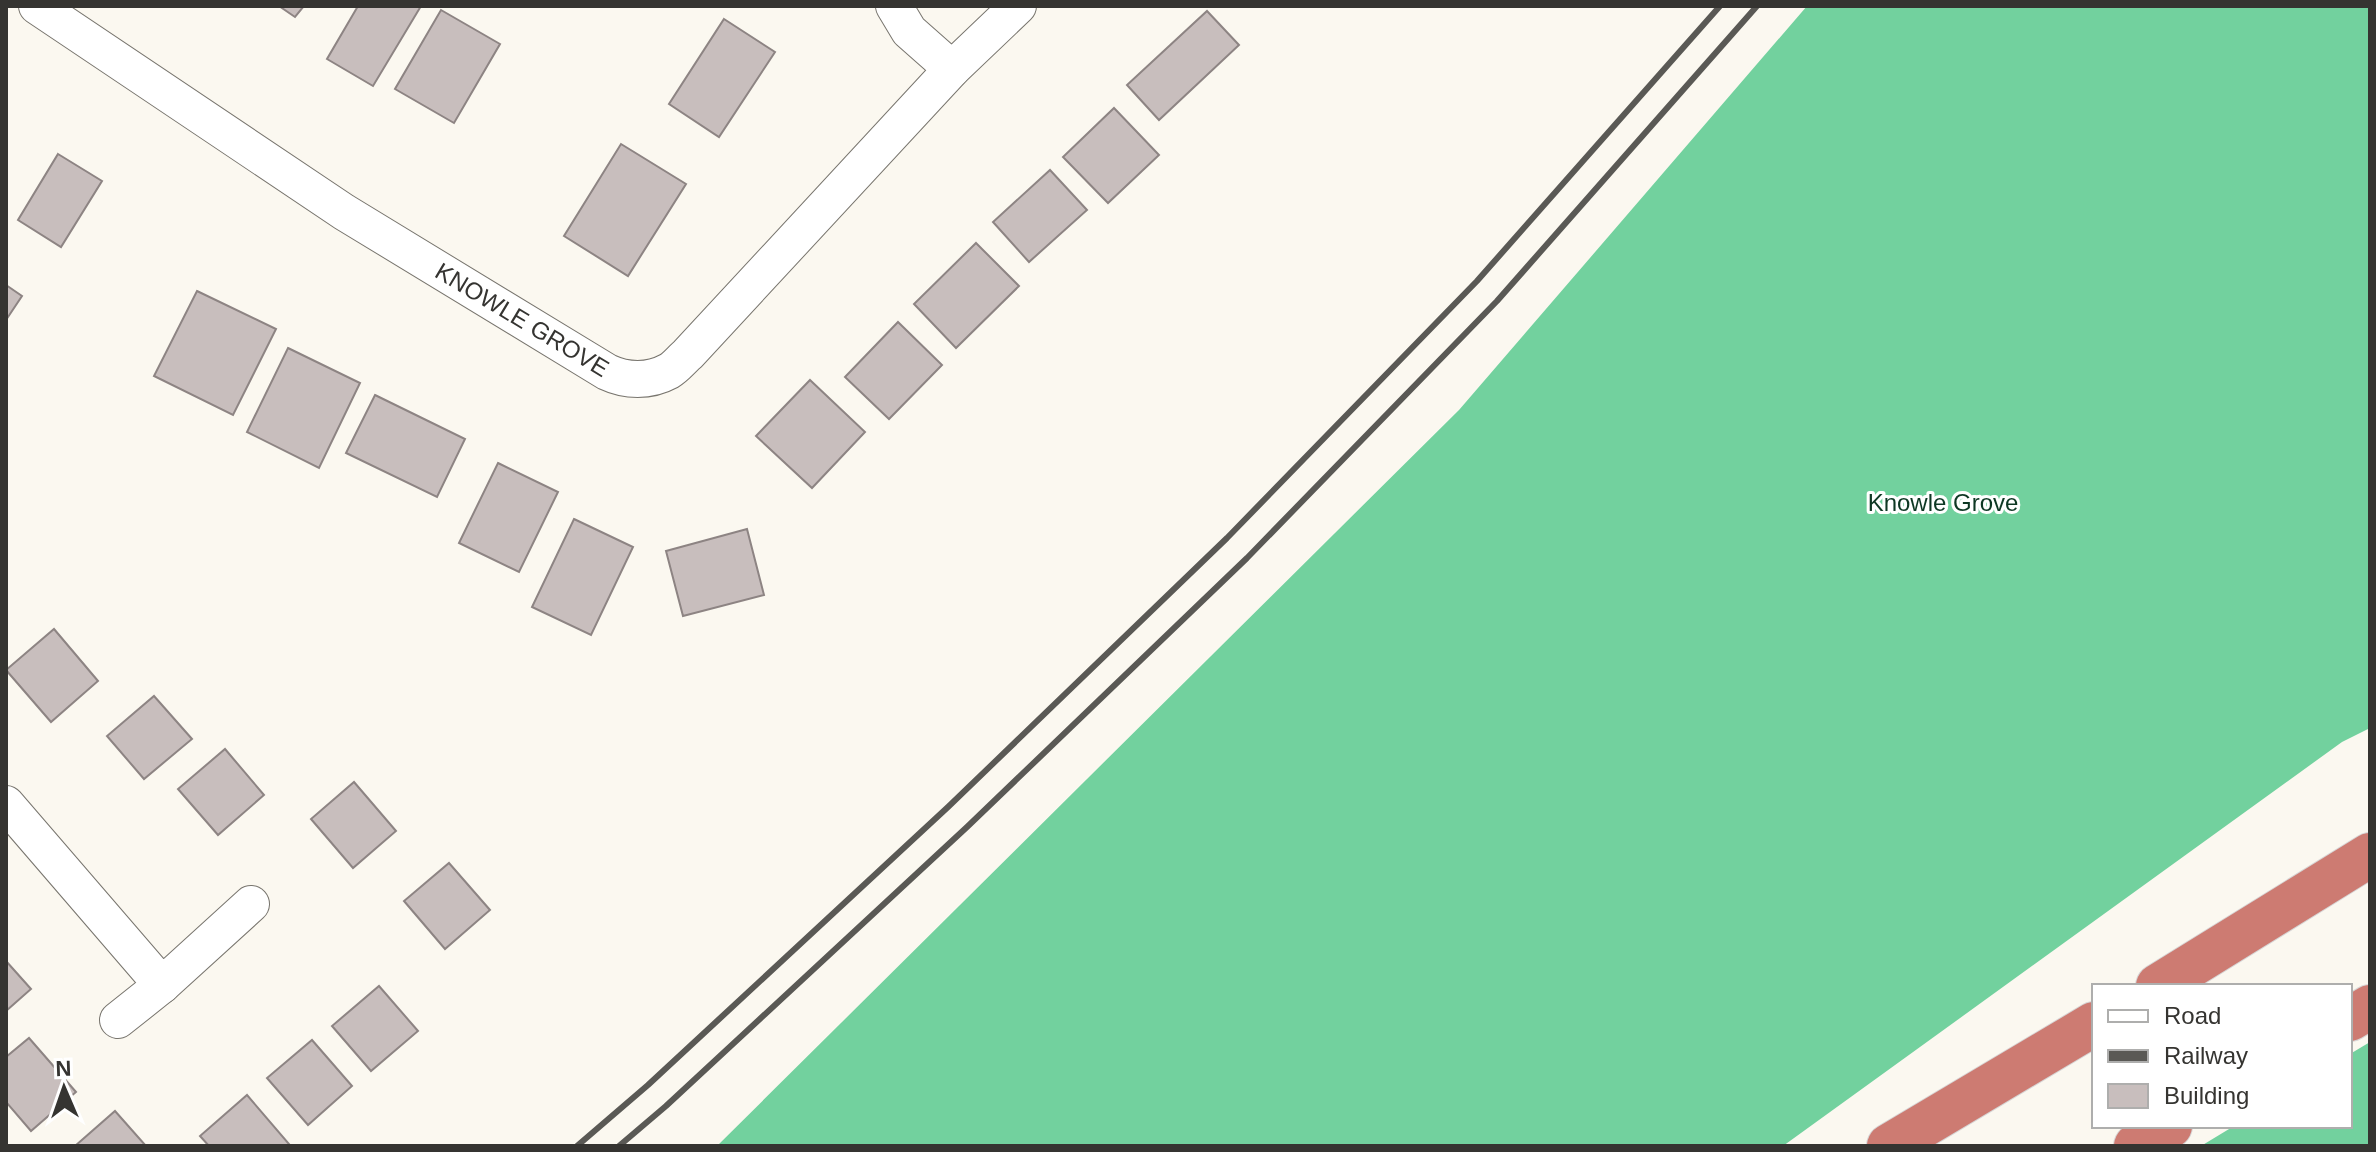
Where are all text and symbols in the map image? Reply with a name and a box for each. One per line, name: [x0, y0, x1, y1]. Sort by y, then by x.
street label: KNOWLE GROVE: [431, 257, 614, 382]
park label: Knowle Grove: [1868, 489, 2018, 516]
legend: [2092, 984, 2352, 1128]
text: Road: [2164, 1002, 2221, 1029]
text: Railway: [2164, 1042, 2248, 1069]
north arrow: [24, 1048, 104, 1128]
text: N: [55, 1056, 72, 1081]
text: Building: [2164, 1082, 2249, 1109]

